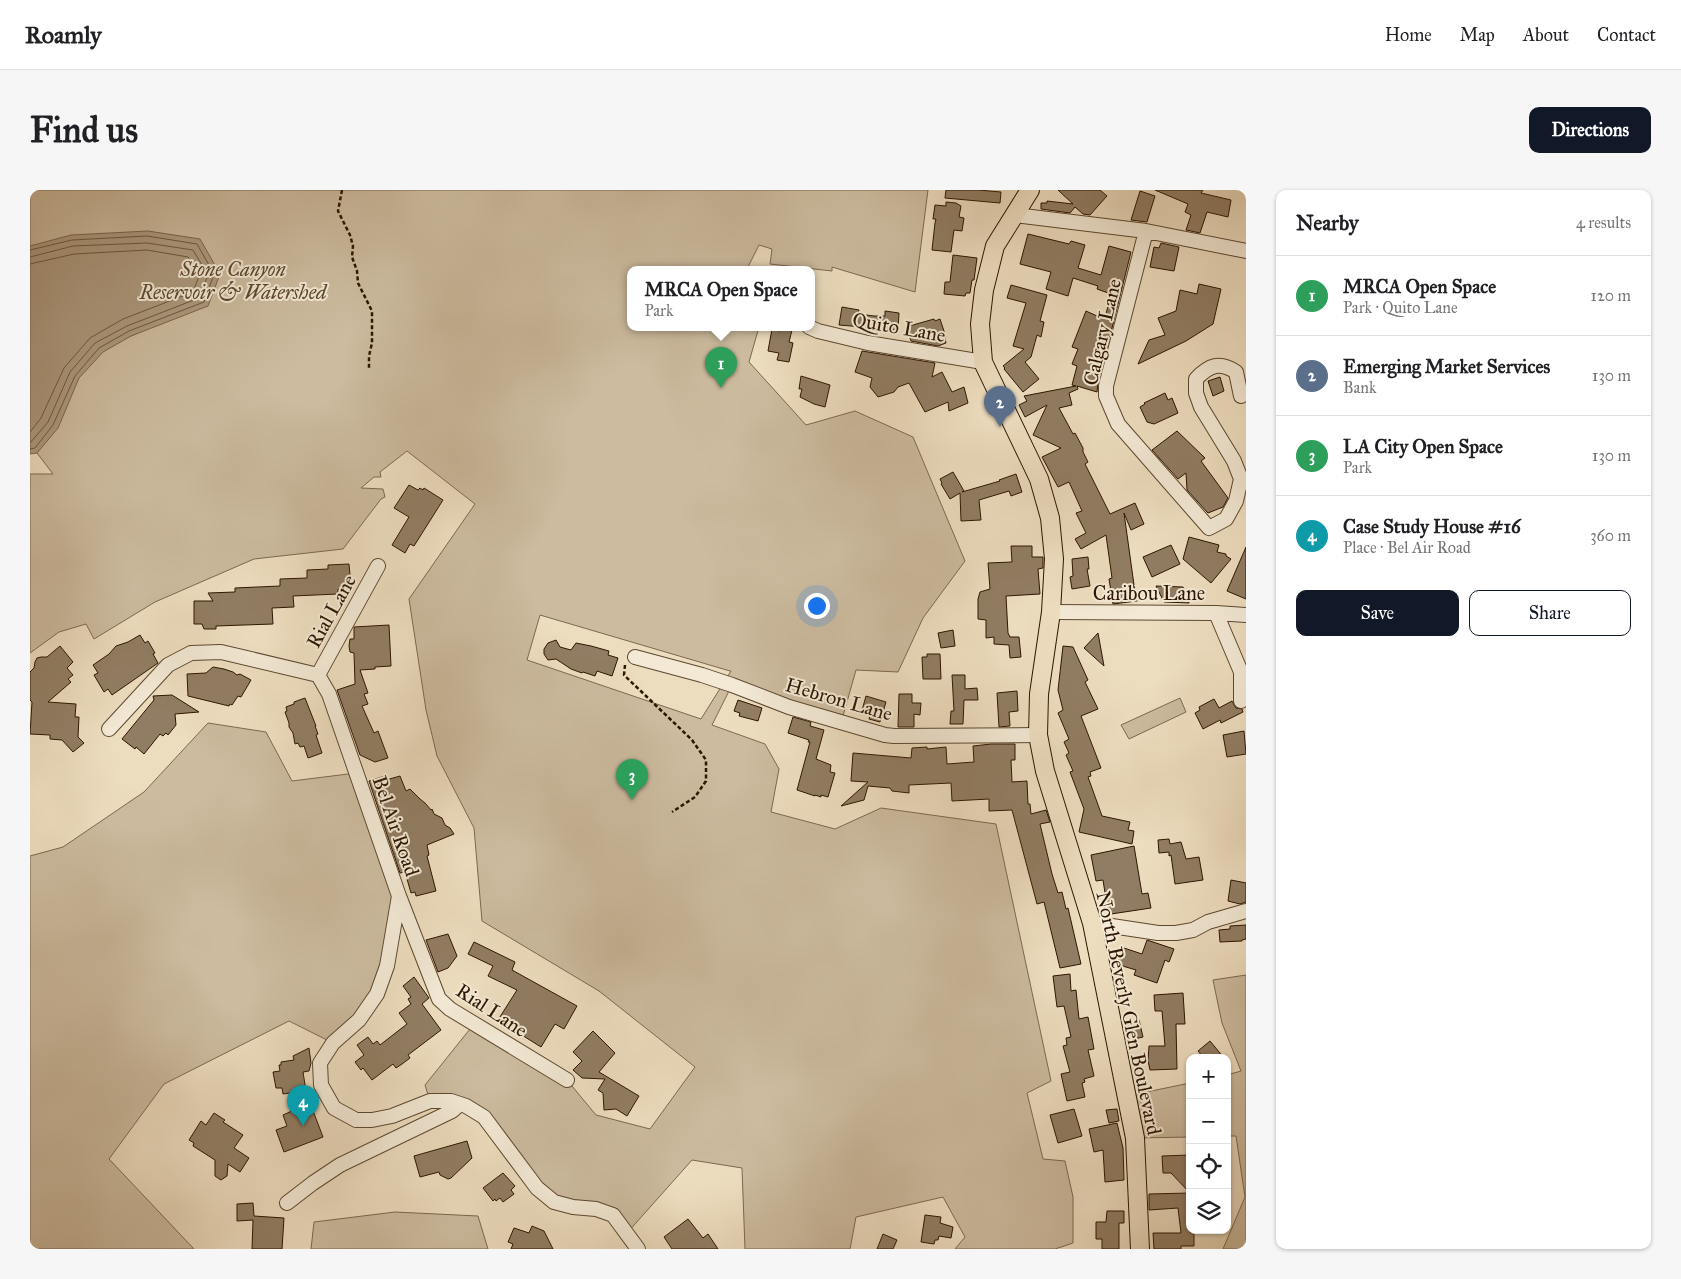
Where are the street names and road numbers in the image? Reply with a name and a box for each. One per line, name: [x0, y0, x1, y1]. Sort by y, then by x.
street label: Calgary Lane: [1078, 276, 1127, 388]
street label: Quito Lane: [851, 307, 947, 347]
street label: Rial Lane: [301, 570, 361, 652]
street label: Caribou Lane: [1093, 581, 1205, 605]
street label: Hebron Lane: [783, 672, 895, 726]
street label: Bel Air Road: [368, 773, 424, 879]
street label: North Beverly Glen Boulevard: [1091, 889, 1167, 1137]
street label: Rial Lane: [452, 978, 532, 1042]

